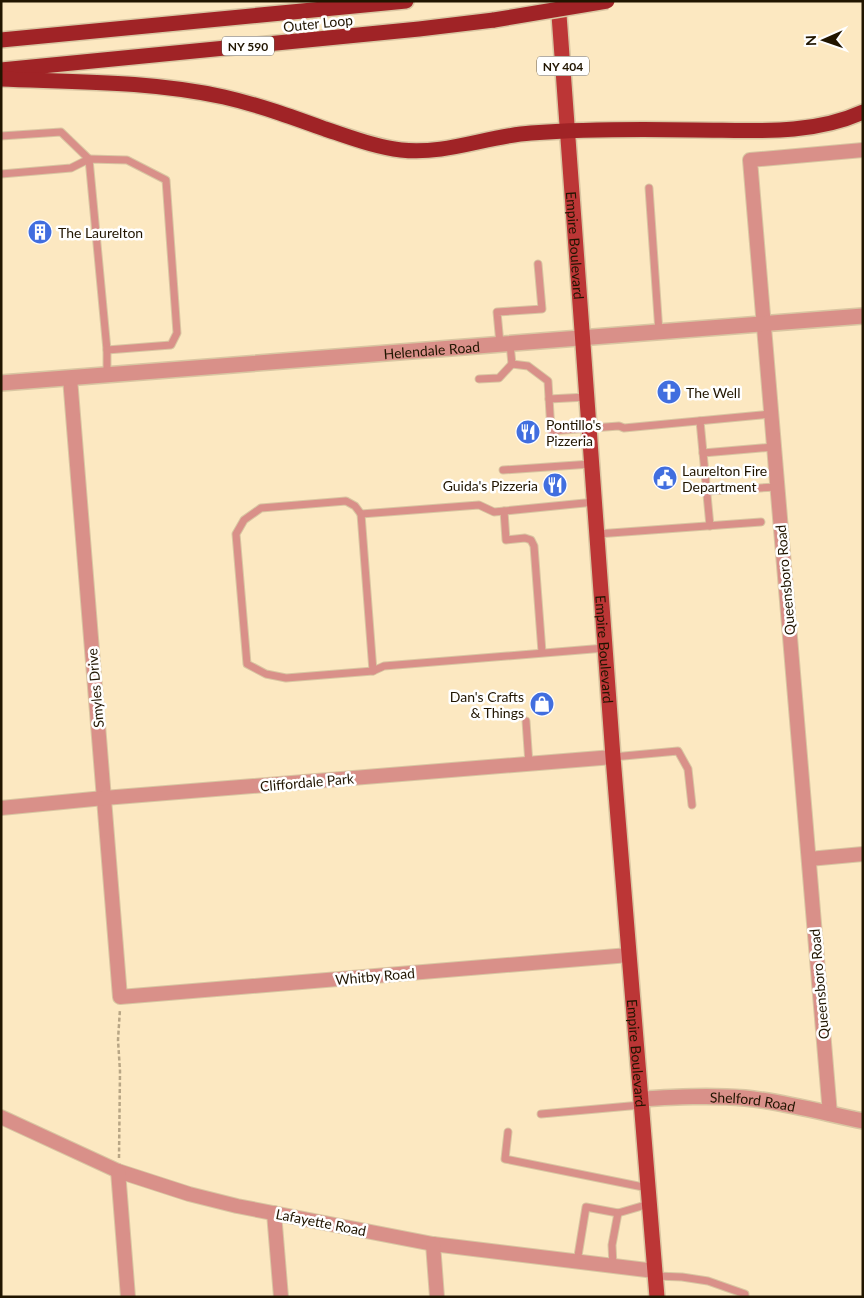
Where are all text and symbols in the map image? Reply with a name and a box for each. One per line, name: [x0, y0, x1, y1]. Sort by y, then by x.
street label: Outer Loop: [282, 11, 354, 35]
north arrow: [799, 15, 849, 65]
text: N: [802, 35, 819, 46]
road number: NY 590: [222, 36, 274, 56]
road number: NY 404: [537, 56, 589, 76]
street label: Empire Boulevard: [563, 191, 588, 300]
building icon: The Laurelton: [27, 219, 53, 245]
place label: The Laurelton: [58, 224, 143, 241]
street label: Helendale Road: [383, 337, 481, 362]
church icon: The Well: [656, 379, 682, 405]
place label: The Well: [686, 384, 740, 401]
place label: Pontillo's Pizzeria: [546, 416, 601, 449]
restaurant icon: Pontillo's Pizzeria: [515, 419, 541, 445]
place label: Laurelton Fire Department: [682, 462, 767, 495]
public building icon: Laurelton Fire Department: [652, 465, 678, 491]
restaurant icon: Guida's Pizzeria: [542, 472, 568, 498]
place label: Guida's Pizzeria: [443, 477, 538, 494]
street label: Queensboro Road: [772, 524, 798, 636]
street label: Empire Boulevard: [593, 595, 618, 704]
street label: Smyles Drive: [83, 648, 107, 728]
place label: Dan's Crafts & Things: [450, 688, 524, 721]
shop icon: Dan's Crafts & Things: [529, 691, 555, 717]
street label: Cliffordale Park: [259, 769, 356, 795]
street label: Queensboro Road: [806, 928, 832, 1040]
street label: Whitby Road: [335, 964, 415, 988]
street label: Empire Boulevard: [624, 998, 650, 1108]
street label: Shelford Road: [710, 1088, 797, 1114]
street label: Lafayette Road: [274, 1205, 368, 1239]

